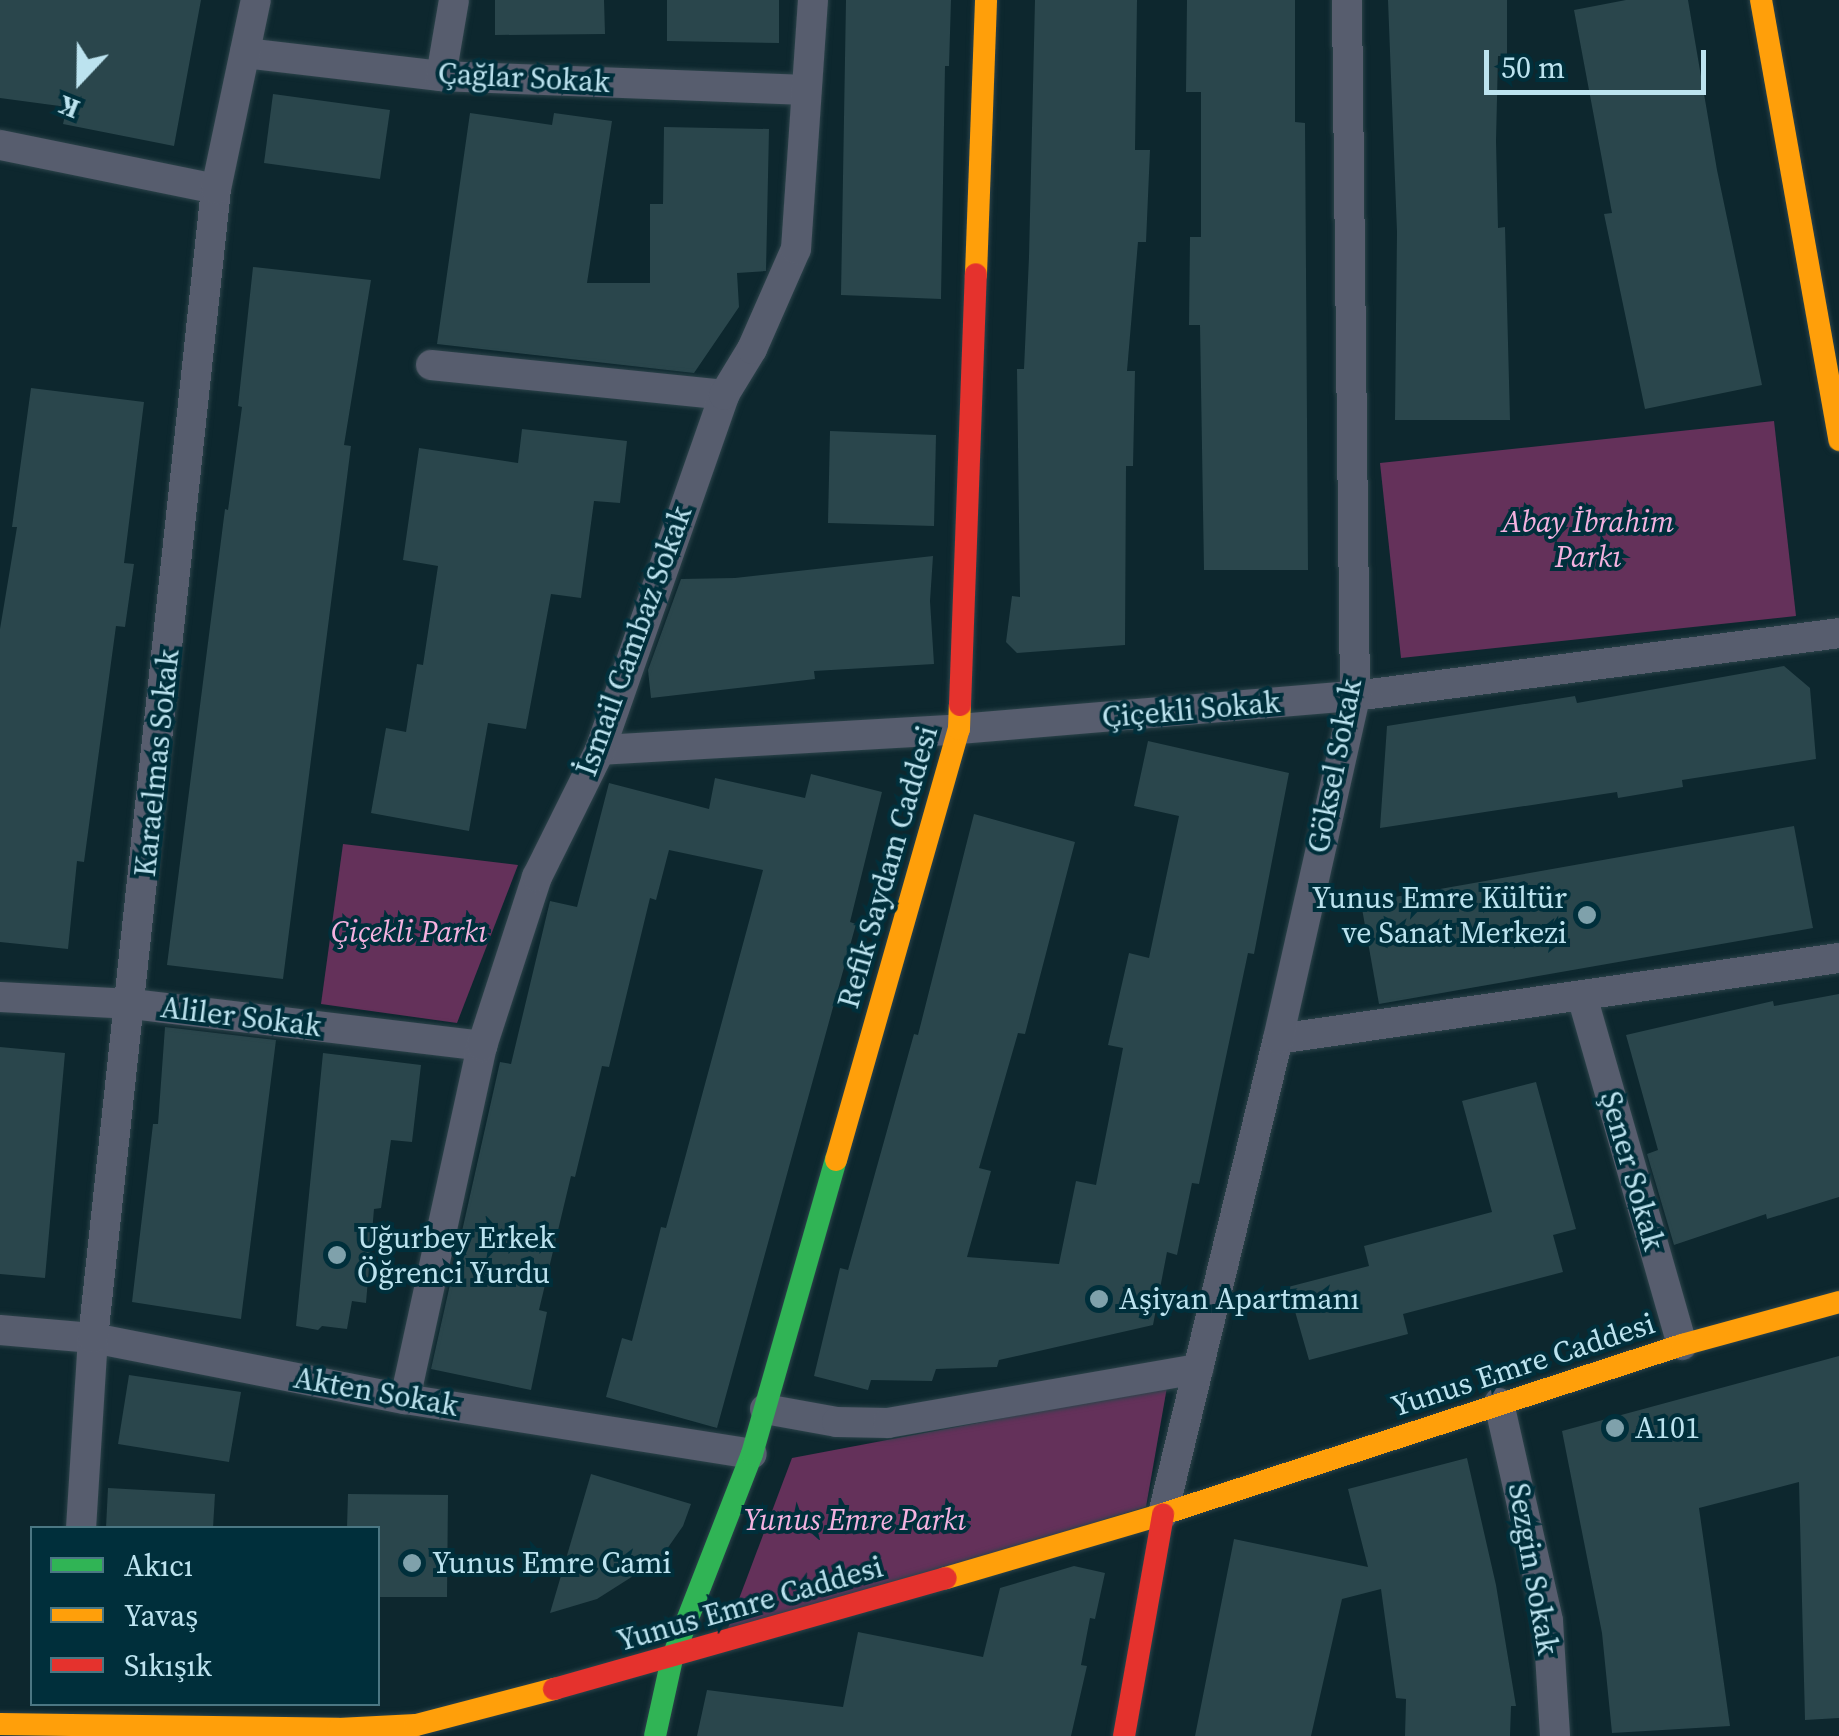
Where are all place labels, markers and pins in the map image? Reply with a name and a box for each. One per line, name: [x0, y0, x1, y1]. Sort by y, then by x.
place label: Yunus Emre Kültür ve Sanat Merkezi: [1312, 880, 1567, 950]
marker: Yunus Emre Kültür ve Sanat Merkezi: [1576, 904, 1598, 926]
place label: Uğurbey Erkek Öğrenci Yurdu: [357, 1220, 555, 1290]
marker: Uğurbey Erkek Öğrenci Yurdu: [326, 1244, 348, 1266]
place label: Aşiyan Apartmanı: [1119, 1281, 1360, 1317]
marker: Aşiyan Apartmanı: [1088, 1288, 1110, 1310]
place label: A101: [1635, 1410, 1700, 1446]
marker: A101: [1604, 1417, 1626, 1439]
place label: Yunus Emre Cami: [432, 1545, 671, 1581]
marker: Yunus Emre Cami: [401, 1552, 423, 1574]

